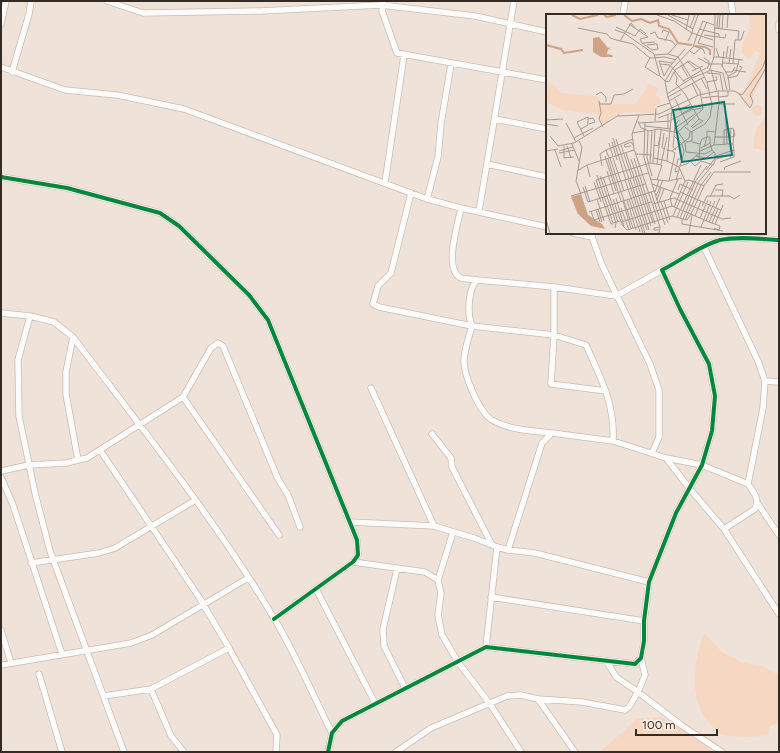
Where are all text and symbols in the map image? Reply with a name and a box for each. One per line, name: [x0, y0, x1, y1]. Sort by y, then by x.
inset map: [546, 14, 766, 234]
scale bar: [636, 711, 717, 737]
text: 100 m: [642, 718, 676, 732]

